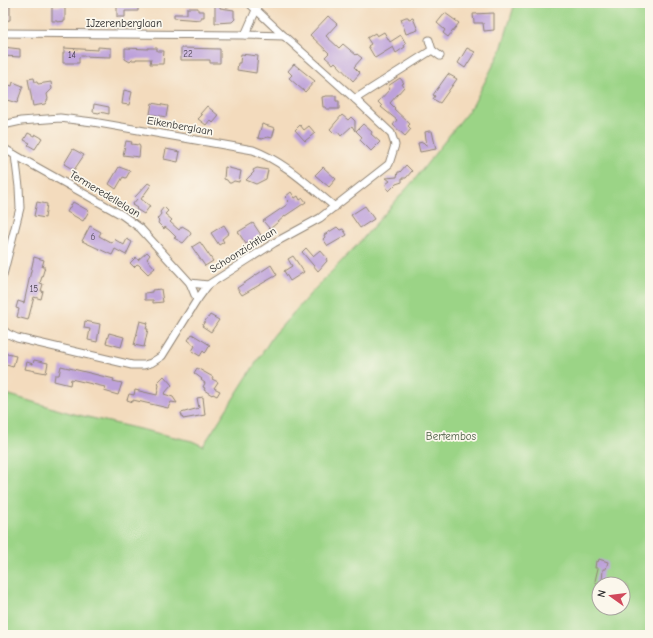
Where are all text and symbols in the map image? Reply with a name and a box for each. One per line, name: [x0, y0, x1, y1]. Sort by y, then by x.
street label: IJzerenberglaan: [86, 17, 162, 30]
house number: 22: [183, 49, 193, 59]
house number: 14: [68, 50, 76, 60]
street label: Eikenberglaan: [146, 114, 214, 138]
street label: Termeredellelaan: [67, 168, 143, 220]
street label: Schoonzichtlaan: [207, 224, 279, 276]
house number: 6: [91, 232, 96, 242]
house number: 15: [30, 284, 38, 294]
park label: Bertembos: [426, 430, 477, 443]
north arrow: [591, 576, 631, 616]
text: N: [595, 589, 609, 599]

